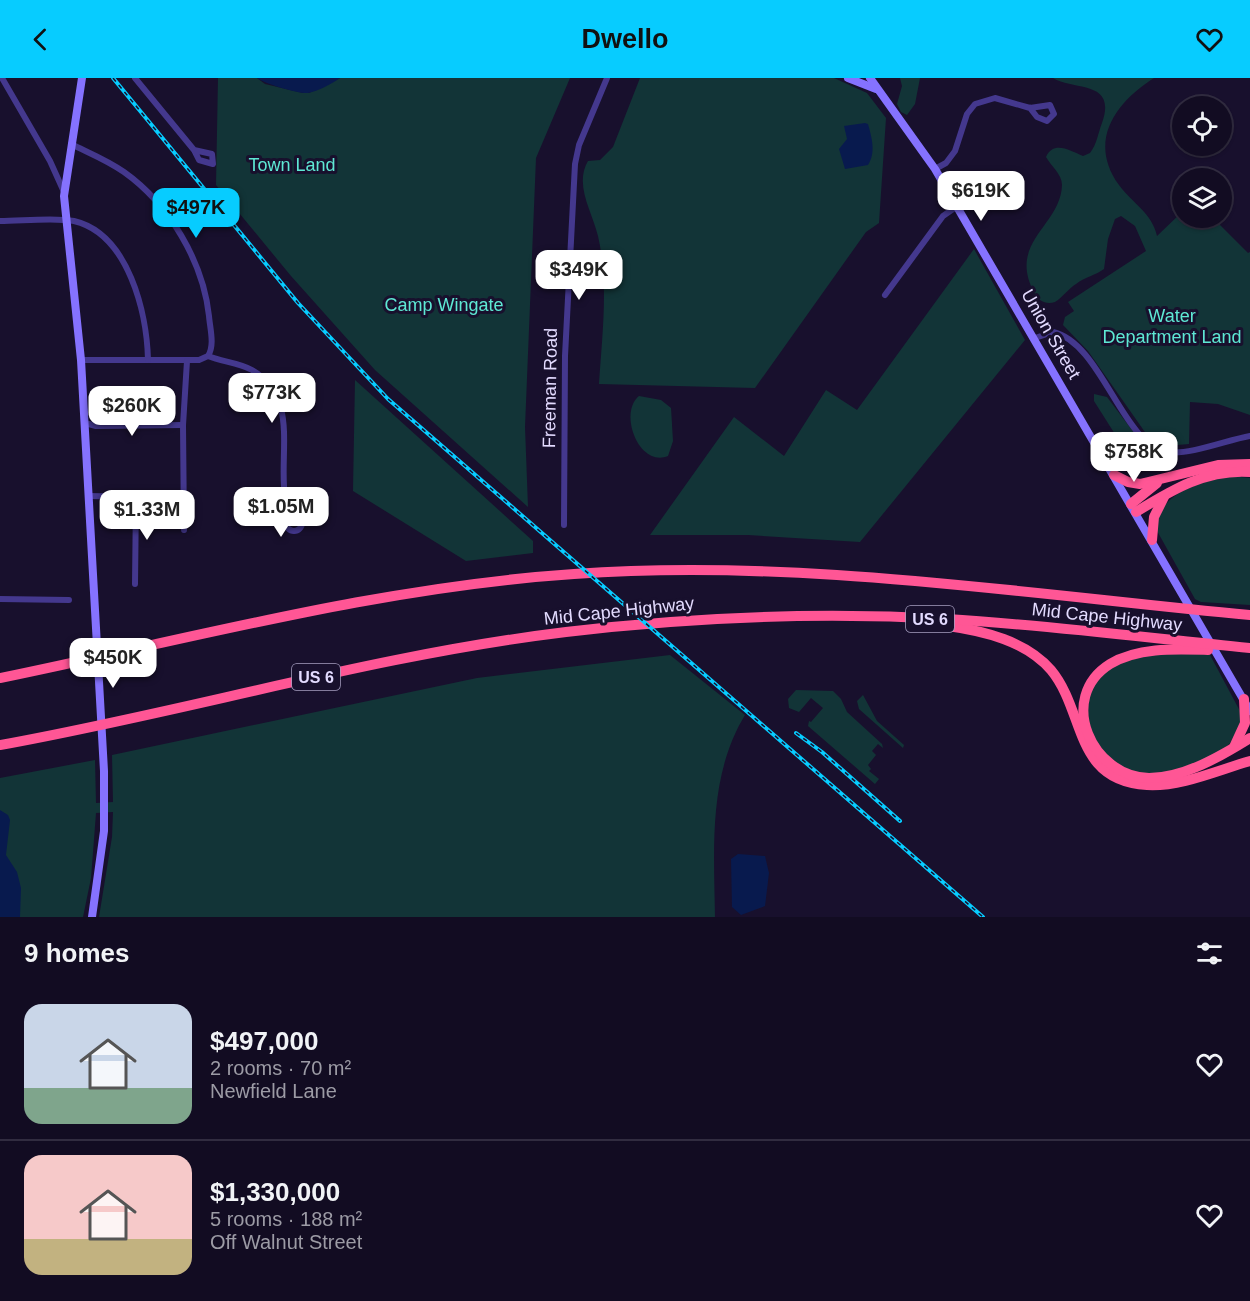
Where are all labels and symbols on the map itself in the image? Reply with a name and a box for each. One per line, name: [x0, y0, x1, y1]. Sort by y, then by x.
park label: Town Land: [248, 155, 336, 175]
pin: $619K: [939, 171, 1023, 222]
pin: $497K: [154, 188, 238, 239]
pin: $349K: [537, 250, 621, 301]
street label: Union Street: [1017, 286, 1085, 382]
park label: Camp Wingate: [384, 295, 504, 315]
park label: Water Department Land: [1102, 306, 1242, 347]
street label: Freeman Road: [539, 328, 561, 448]
pin: $773K: [230, 373, 314, 424]
pin: $260K: [90, 386, 174, 437]
pin: $758K: [1092, 432, 1176, 483]
pin: $1.05M: [232, 487, 330, 538]
pin: $1.33M: [98, 490, 196, 541]
street label: Mid Cape Highway: [543, 593, 695, 629]
street label: Mid Cape Highway: [1031, 599, 1183, 635]
road number: US 6: [906, 606, 954, 632]
pin: $450K: [71, 638, 155, 689]
road number: US 6: [292, 664, 340, 690]

